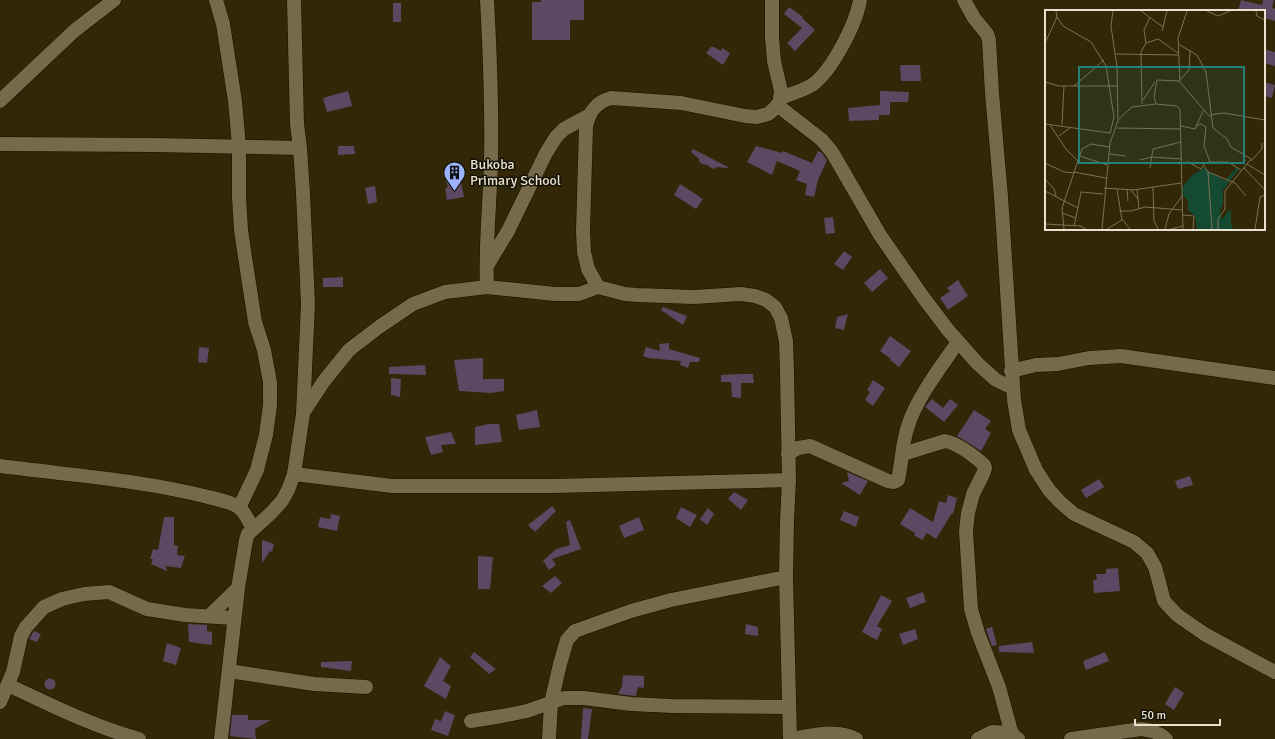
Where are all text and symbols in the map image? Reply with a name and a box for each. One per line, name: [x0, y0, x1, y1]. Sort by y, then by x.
inset map: [1045, 10, 1265, 230]
place label: Bukoba Primary School: [470, 156, 561, 189]
building icon: Bukoba Primary School: [441, 159, 467, 192]
scale bar: [1135, 701, 1220, 727]
text: 50 m: [1141, 708, 1166, 723]

